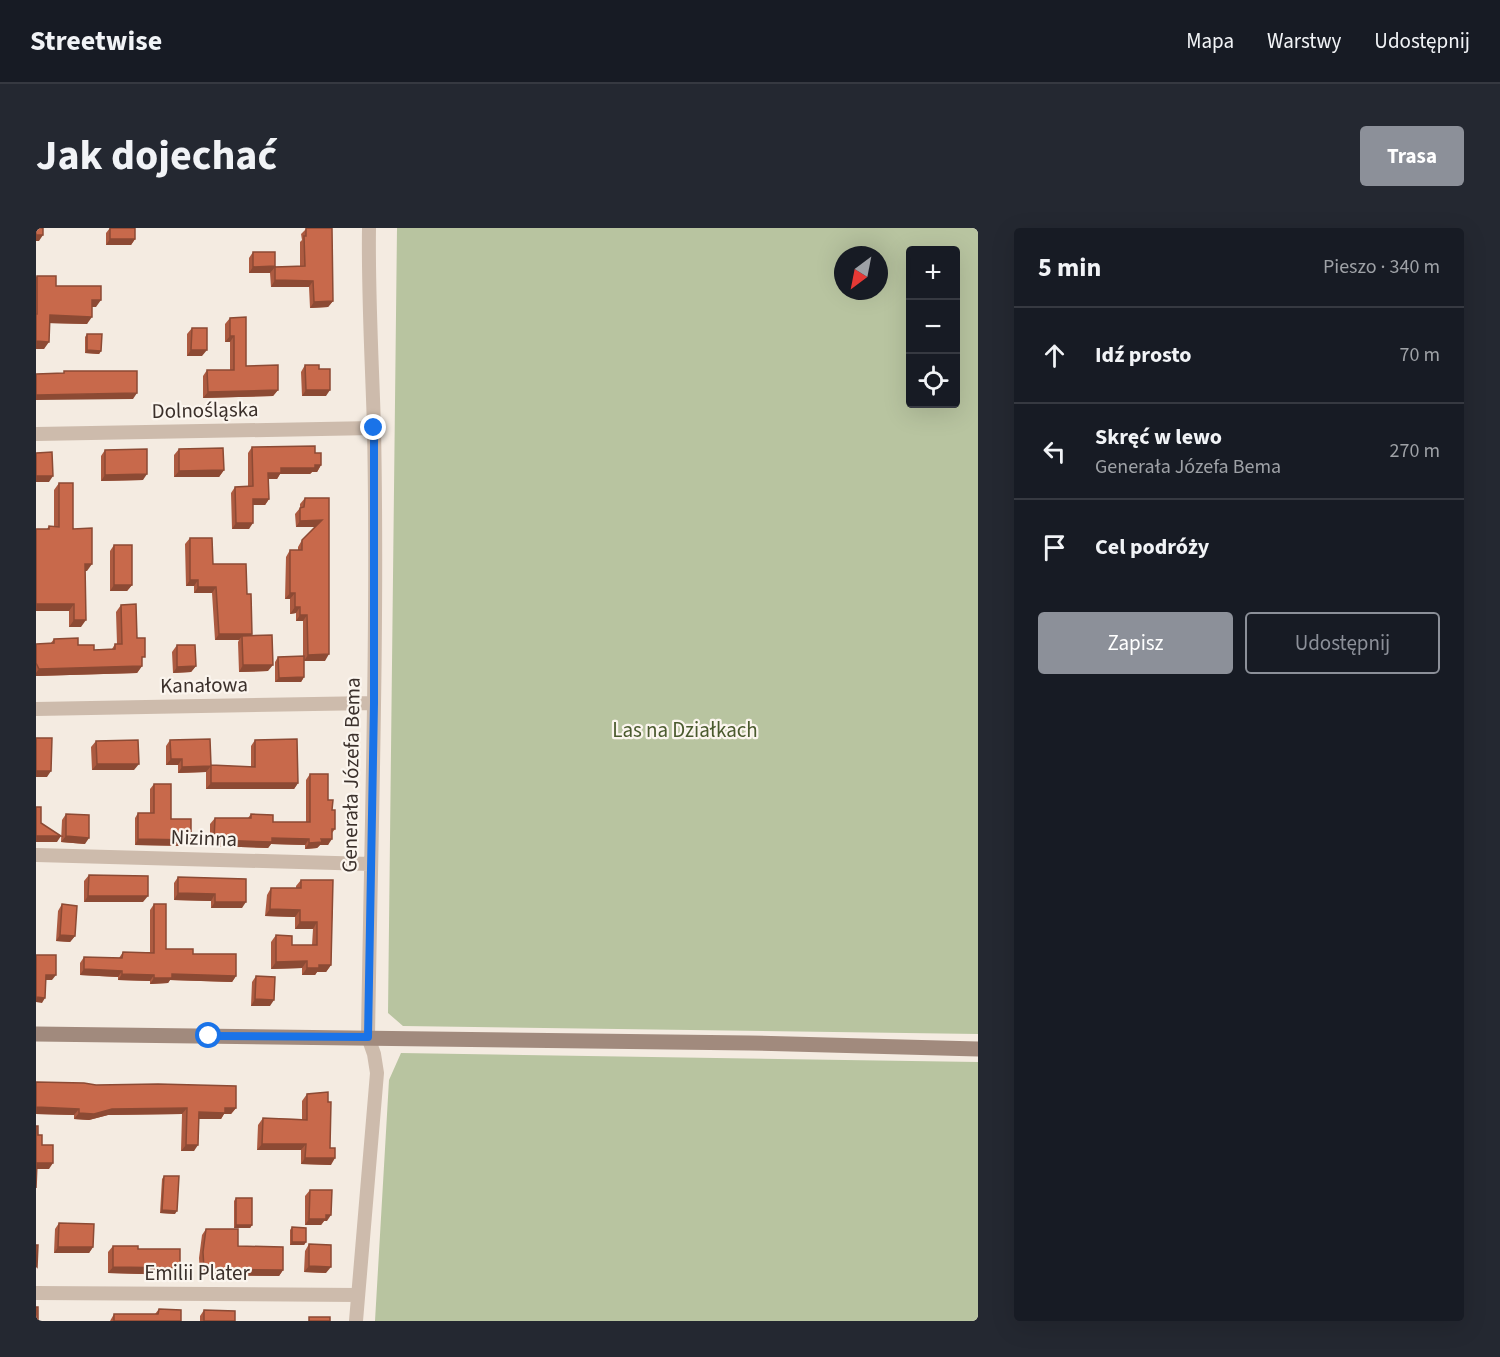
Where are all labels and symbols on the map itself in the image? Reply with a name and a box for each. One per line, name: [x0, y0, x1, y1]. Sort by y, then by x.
north arrow: [834, 246, 888, 300]
street label: Dolnośląska: [151, 394, 259, 426]
route end: [360, 414, 386, 440]
street label: Kanałowa: [160, 669, 248, 701]
street label: Generała Józefa Bema: [334, 677, 368, 873]
park label: Las na Działkach: [612, 715, 758, 745]
street label: Nizinna: [170, 822, 238, 854]
route start: [195, 1022, 221, 1048]
street label: Emilii Plater: [144, 1258, 250, 1288]

